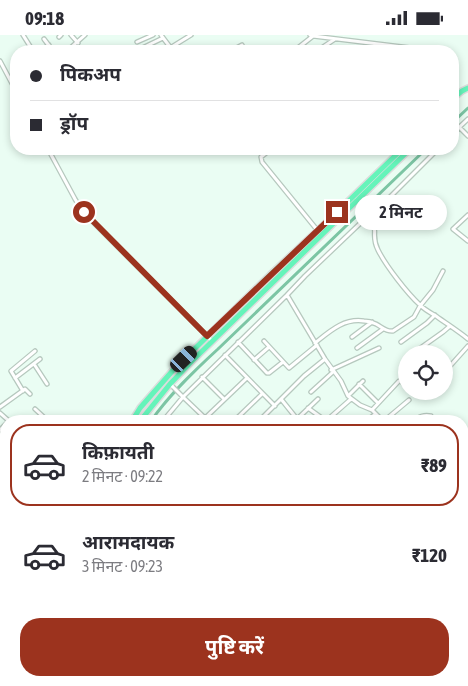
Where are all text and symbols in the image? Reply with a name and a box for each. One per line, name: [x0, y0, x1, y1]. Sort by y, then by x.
text: 09:18: [25, 7, 64, 29]
text: पिकअप: [60, 63, 121, 85]
text: ड्रॉप: [60, 112, 88, 134]
callout: 2 मिनट: [354, 195, 447, 229]
route start: [73, 201, 95, 223]
route end: [326, 201, 348, 223]
text: 2 मिनट: [379, 203, 423, 221]
car: [167, 343, 200, 375]
map controls: [398, 345, 453, 400]
button: locate: [398, 345, 453, 400]
text: किफ़ायती: [82, 441, 154, 463]
icon: car: [22, 443, 67, 488]
text: ₹89: [421, 454, 447, 476]
text: 2 मिनट · 09:22: [82, 467, 163, 485]
text: आरामदायक: [82, 531, 174, 553]
icon: car: [22, 533, 67, 578]
text: ₹120: [412, 544, 447, 566]
text: 3 मिनट · 09:23: [82, 557, 163, 575]
button: पुष्टि करें: [20, 618, 449, 676]

